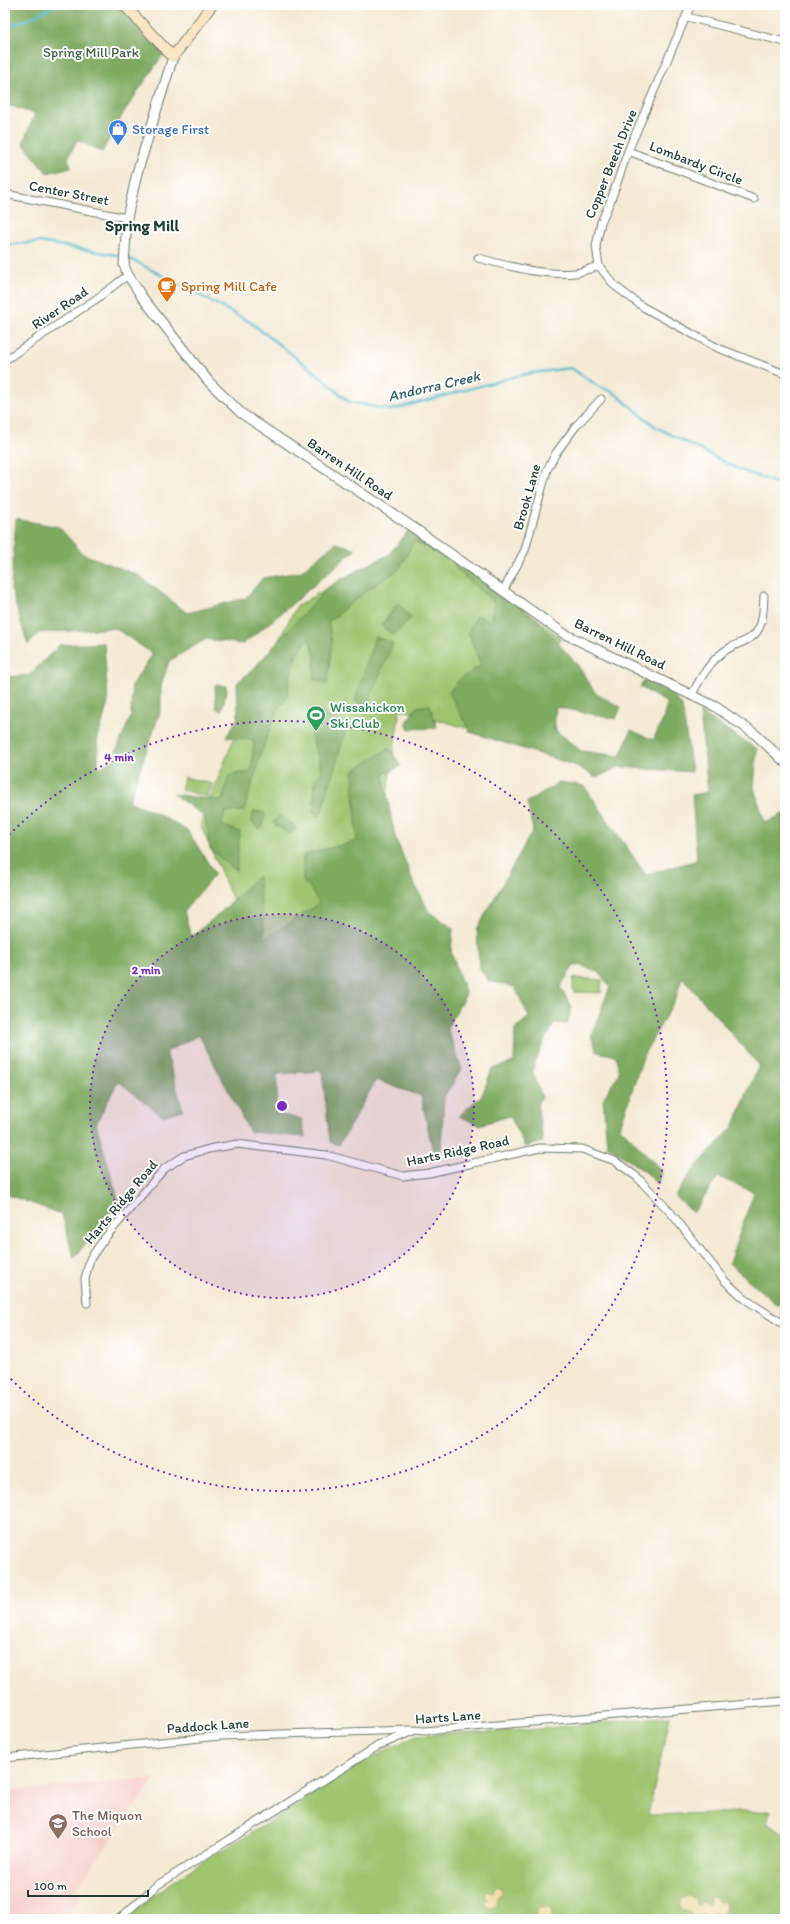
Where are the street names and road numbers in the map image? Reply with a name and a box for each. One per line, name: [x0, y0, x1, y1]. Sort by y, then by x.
street label: Copper Beech Drive: [581, 107, 641, 221]
street label: Lombardy Circle: [647, 137, 745, 189]
street label: Center Street: [27, 177, 111, 209]
street label: River Road: [29, 283, 92, 333]
street label: Barren Hill Road: [304, 434, 396, 504]
street label: Brook Lane: [509, 462, 545, 532]
street label: Barren Hill Road: [572, 615, 669, 674]
street label: Harts Ridge Road: [405, 1132, 511, 1170]
street label: Harts Ridge Road: [81, 1156, 161, 1248]
street label: Harts Lane: [415, 1706, 482, 1728]
street label: Paddock Lane: [166, 1715, 250, 1737]

